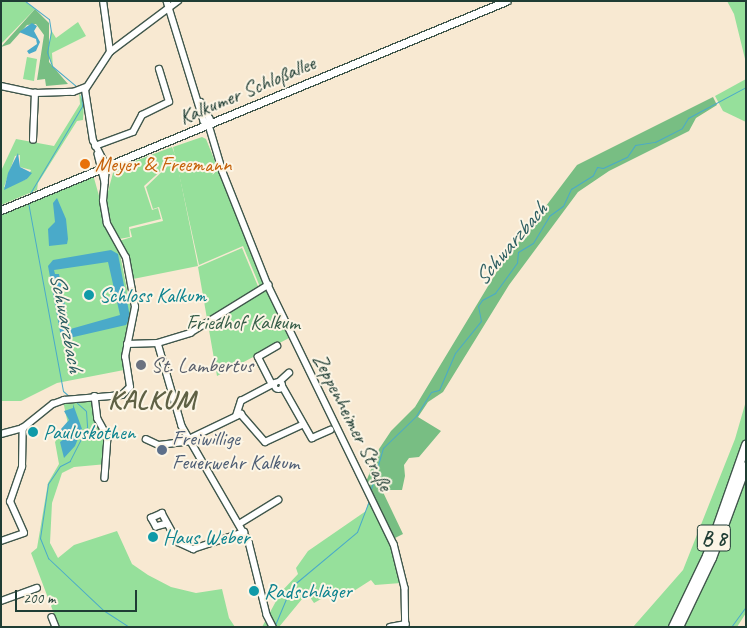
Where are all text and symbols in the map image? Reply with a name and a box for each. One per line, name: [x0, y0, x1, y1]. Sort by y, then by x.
street label: Kalkumer Schloßallee: [175, 50, 319, 130]
place label: Meyer & Freemann: [95, 151, 231, 177]
marker: Meyer & Freemann: [79, 158, 91, 170]
water label: Schwarzbach: [469, 197, 553, 291]
water label: Schwarzbach: [43, 271, 89, 375]
place label: Schloss Kalkum: [99, 282, 206, 308]
marker: Schloss Kalkum: [83, 289, 95, 301]
park label: Friedhof Kalkum: [186, 309, 300, 335]
street label: Zeppenheimer Straße: [307, 349, 399, 495]
place label: St. Lambertus: [151, 352, 253, 378]
marker: St. Lambertus: [135, 359, 147, 371]
district label: KALKUM: [108, 384, 196, 416]
place label: Pauluskothen: [43, 419, 135, 445]
place label: Freiwillige Feuerwehr Kalkum: [172, 425, 300, 475]
marker: Pauluskothen: [27, 426, 39, 438]
marker: Freiwillige Feuerwehr Kalkum: [156, 444, 168, 456]
road number: B 8: [696, 520, 732, 556]
place label: Haus Weber: [163, 524, 250, 550]
marker: Haus Weber: [147, 531, 159, 543]
place label: Radschläger: [264, 578, 352, 604]
scale bar: [18, 580, 140, 612]
marker: Radschläger: [248, 585, 260, 597]
text: 200 m: [23, 589, 55, 608]

